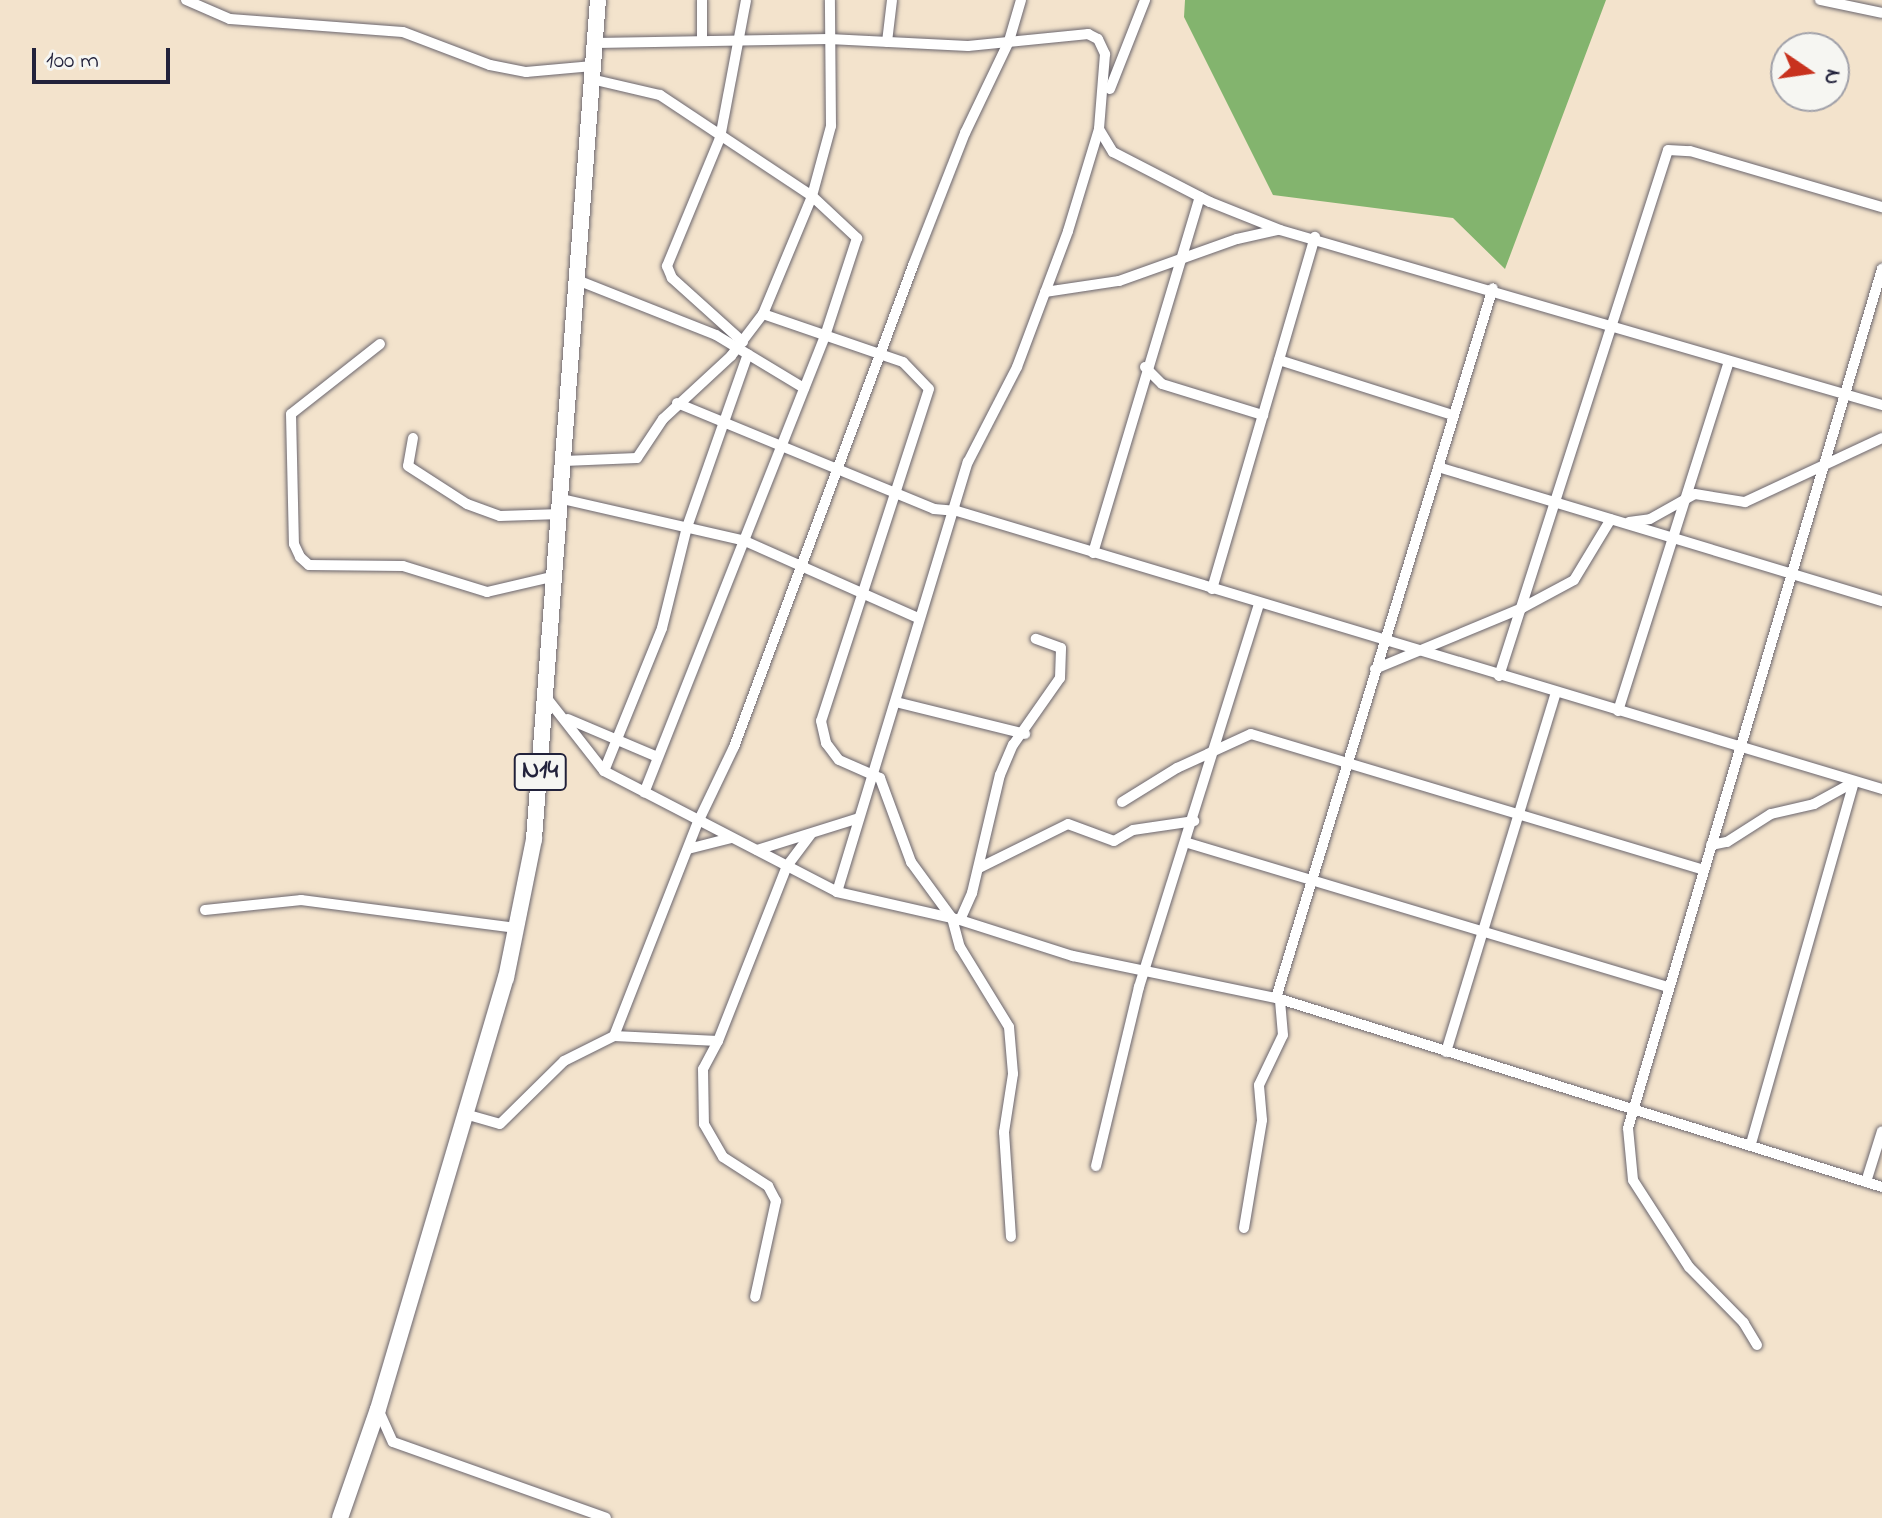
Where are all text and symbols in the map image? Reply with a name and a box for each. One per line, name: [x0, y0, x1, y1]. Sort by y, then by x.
scale bar: [36, 32, 174, 82]
north arrow: [1770, 32, 1850, 112]
text: 100 m: [46, 44, 99, 79]
text: N: [1814, 66, 1849, 88]
road number: N14: [512, 750, 568, 794]

